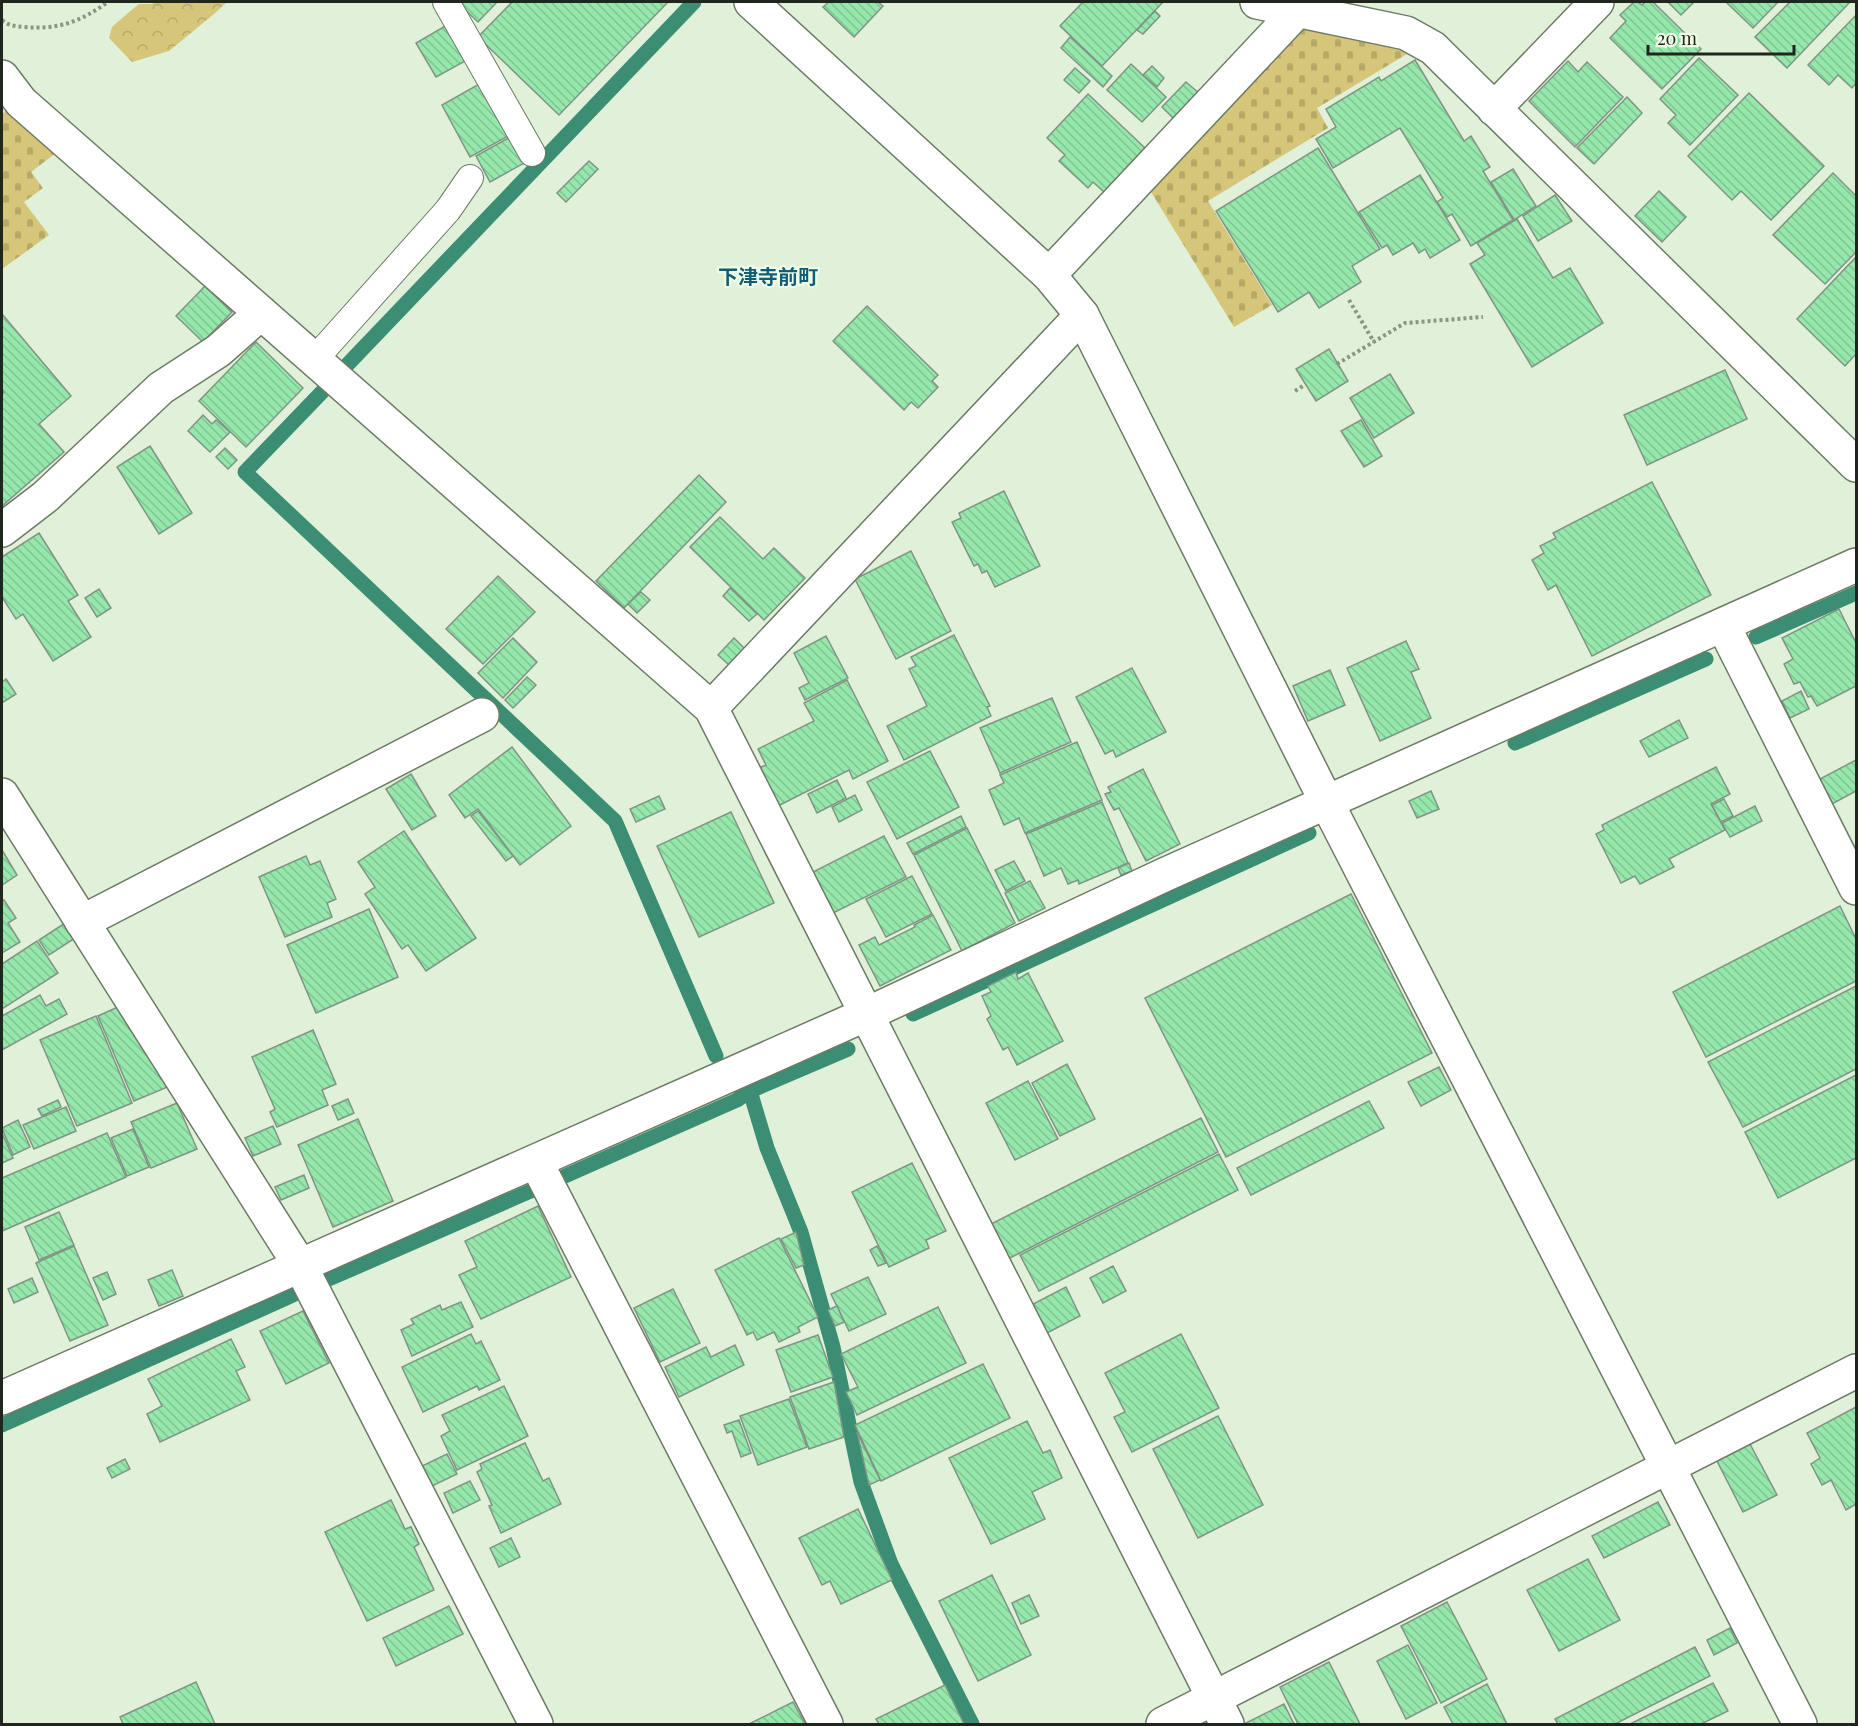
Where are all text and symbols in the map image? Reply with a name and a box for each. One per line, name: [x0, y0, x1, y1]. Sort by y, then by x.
scale bar: [1648, 18, 1794, 56]
text: 20 m: [1657, 26, 1697, 50]
district label: 下津寺前町: [718, 262, 818, 289]

